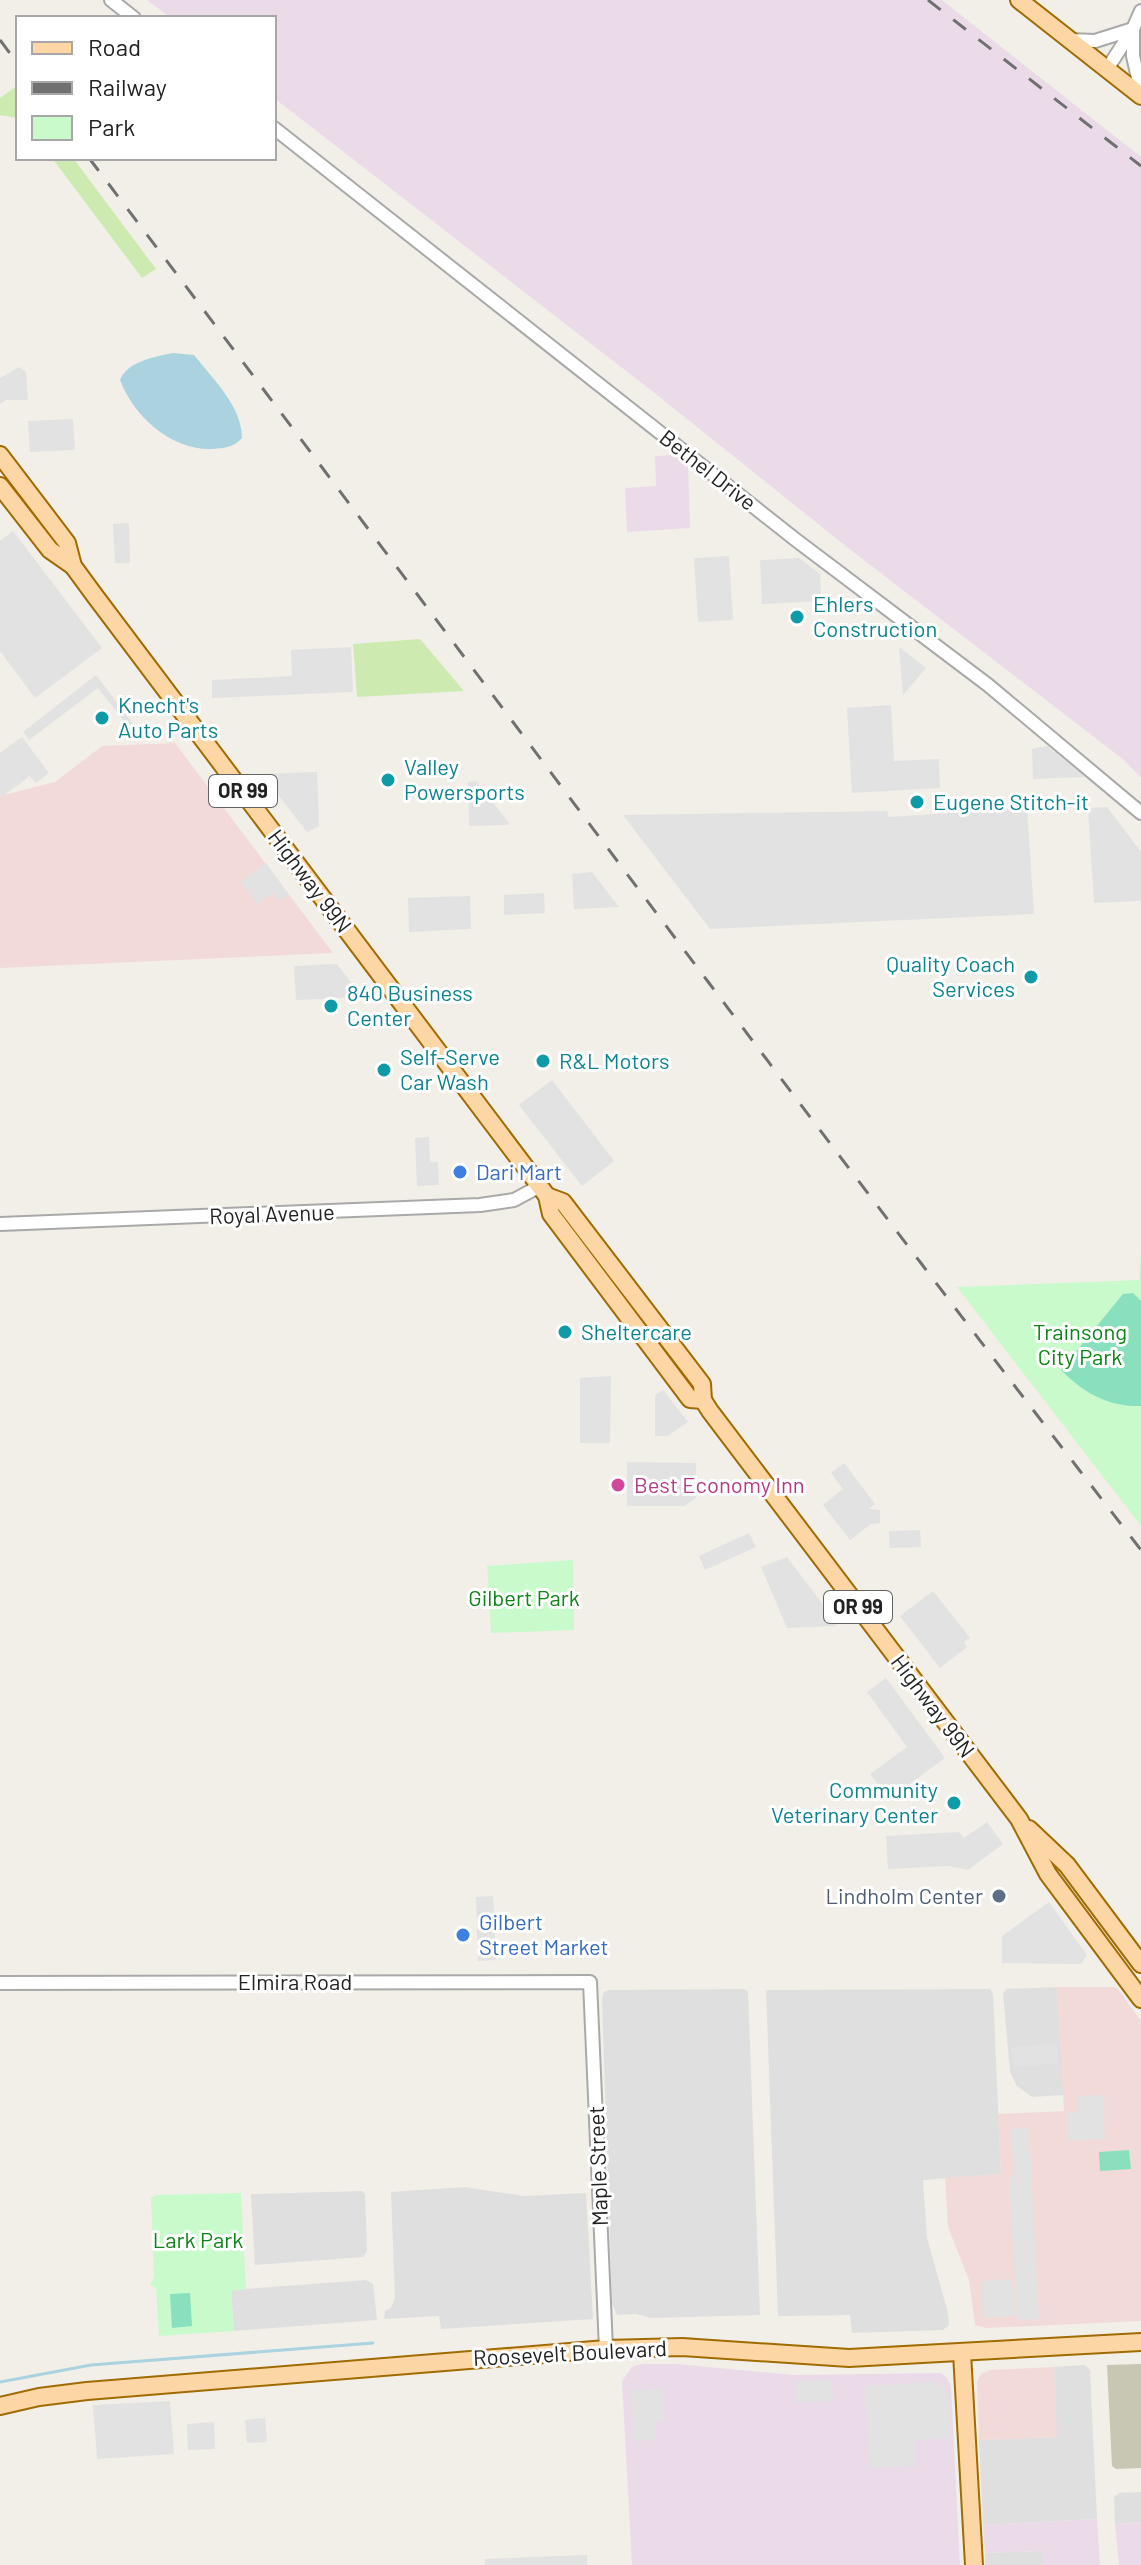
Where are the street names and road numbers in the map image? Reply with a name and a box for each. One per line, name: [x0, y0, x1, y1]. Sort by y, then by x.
street label: Bethel Drive: [655, 423, 762, 515]
road number: OR 99: [209, 775, 277, 807]
street label: Highway 99N: [264, 824, 358, 937]
street label: Royal Avenue: [209, 1198, 335, 1228]
road number: OR 99: [824, 1591, 892, 1623]
street label: Highway 99N: [887, 1649, 981, 1762]
street label: Elmira Road: [238, 1968, 352, 1994]
street label: Maple Street: [582, 2105, 612, 2227]
street label: Roosevelt Boulevard: [472, 2334, 668, 2370]

